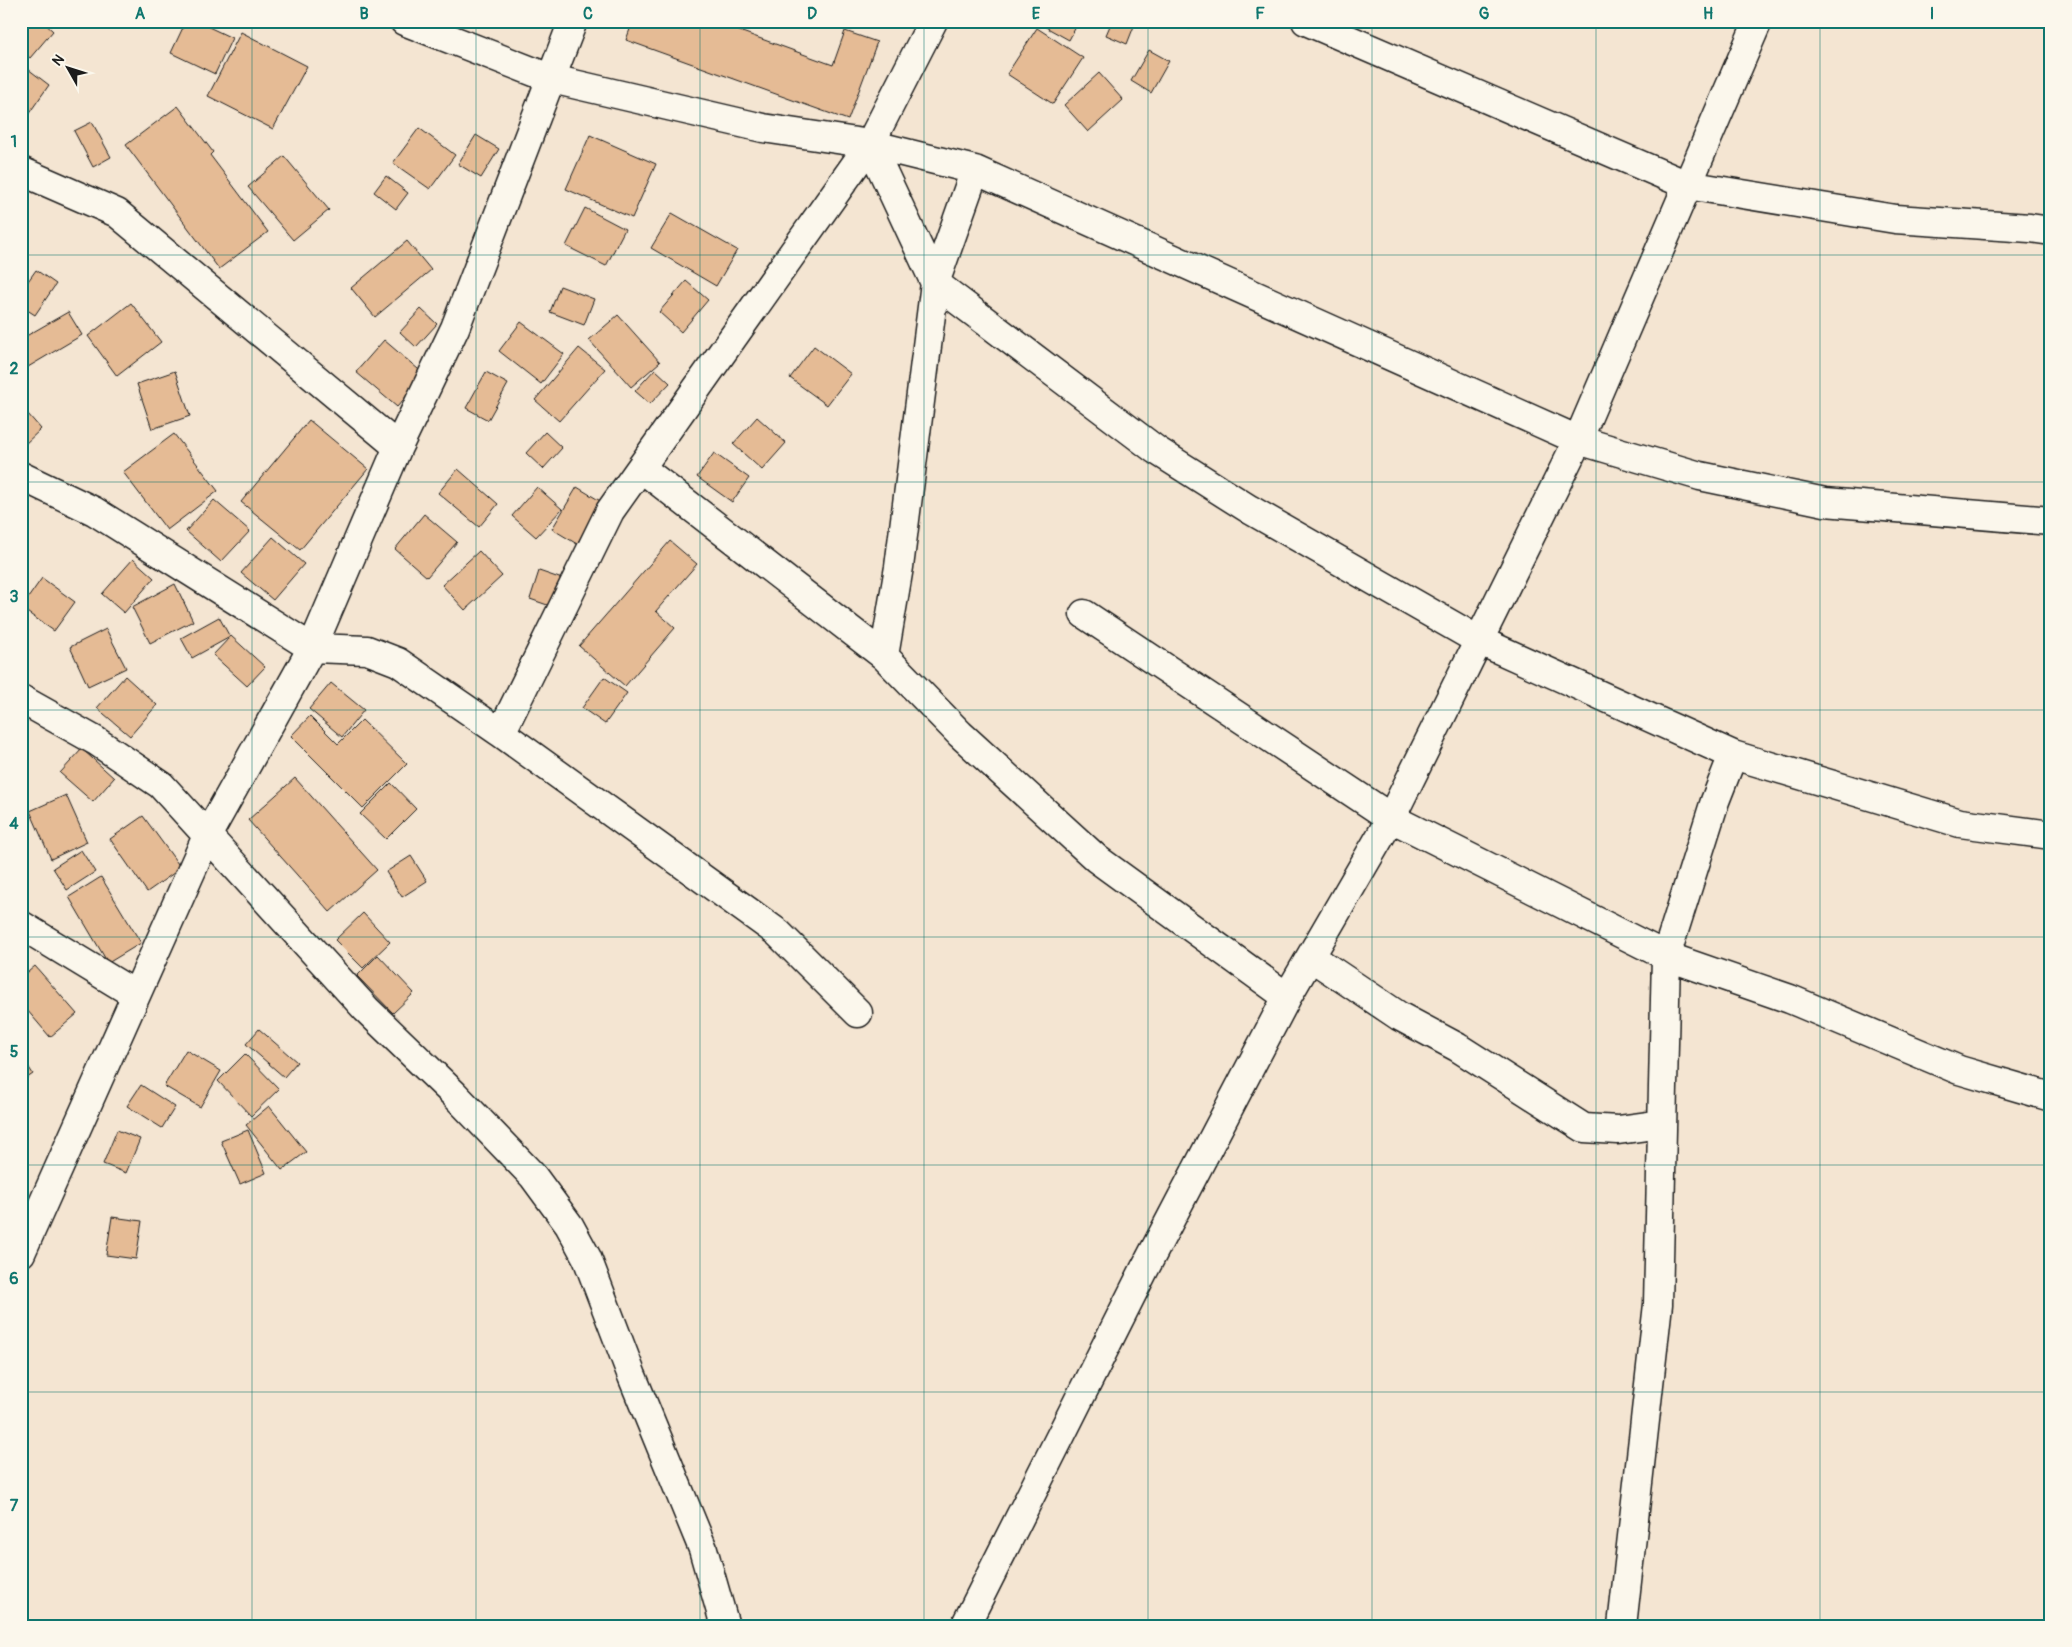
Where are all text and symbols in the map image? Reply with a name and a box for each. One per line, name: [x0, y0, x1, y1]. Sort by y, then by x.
text: A: [135, 4, 146, 24]
text: B: [359, 4, 369, 24]
text: C: [583, 4, 593, 24]
text: D: [807, 4, 817, 24]
text: E: [1032, 4, 1041, 24]
text: F: [1255, 4, 1265, 24]
text: G: [1479, 4, 1490, 24]
text: H: [1703, 4, 1713, 24]
text: I: [1930, 4, 1934, 24]
north arrow: [42, 42, 92, 92]
text: N: [49, 51, 68, 69]
text: 1: [11, 132, 17, 152]
text: 2: [10, 359, 19, 379]
text: 3: [10, 587, 19, 607]
text: 4: [9, 814, 19, 834]
text: 5: [10, 1042, 19, 1062]
text: 6: [9, 1269, 19, 1289]
text: 7: [10, 1496, 19, 1516]

